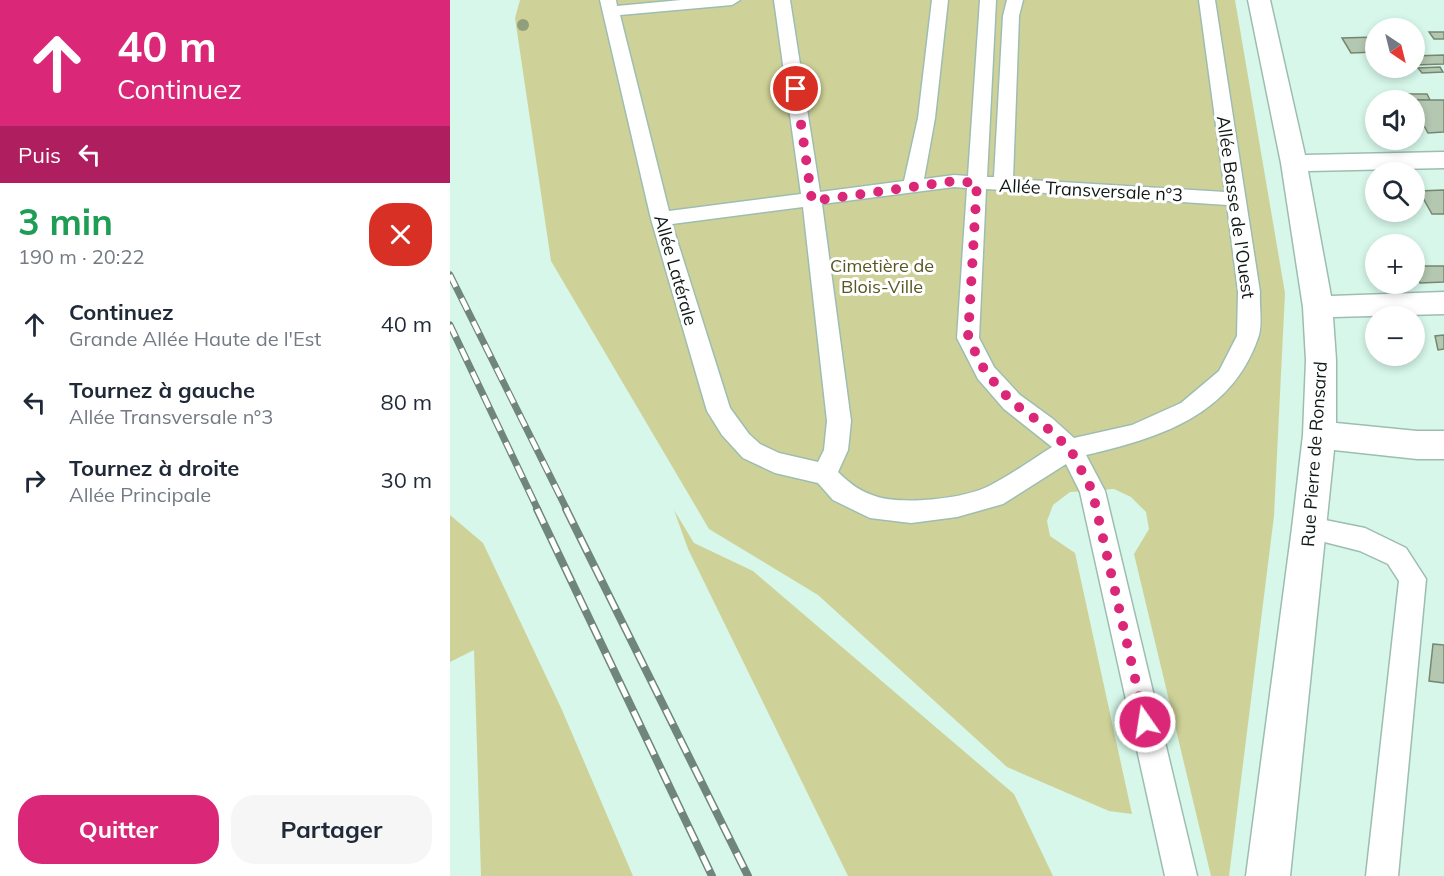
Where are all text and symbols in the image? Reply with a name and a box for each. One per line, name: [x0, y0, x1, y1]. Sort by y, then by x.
north arrow: [1365, 18, 1425, 78]
map controls: [1365, 18, 1425, 366]
text: 40 m: [117, 20, 217, 73]
icon: ahead: [18, 24, 96, 102]
pin: [770, 63, 821, 114]
text: Continuez: [117, 72, 242, 106]
icon: arrive: [779, 72, 812, 105]
button: sound: [1365, 90, 1425, 150]
street label: Allée Basse de l'Ouest: [1212, 114, 1260, 300]
icon: left: [73, 138, 106, 171]
text: Puis: [18, 141, 61, 169]
button: search: [1365, 162, 1425, 222]
street label: Allée Transversale n°3: [999, 174, 1183, 206]
text: 3 min: [18, 199, 113, 244]
button: close: [369, 203, 432, 266]
street label: Allée Latérale: [649, 212, 703, 328]
button: +: [1365, 234, 1425, 294]
text: 190 m · 20:22: [18, 244, 144, 269]
park label: Cimetière de Blois-Ville: [830, 254, 934, 298]
text: Continuez: [69, 298, 174, 326]
button: −: [1365, 306, 1425, 366]
icon: ahead: [18, 308, 51, 341]
text: 40 m: [381, 310, 432, 338]
text: Grande Allée Haute de l'Est: [69, 326, 321, 351]
street label: Rue Pierre de Ronsard: [1296, 360, 1332, 548]
text: Tournez à gauche: [69, 376, 255, 404]
icon: left: [18, 386, 51, 419]
text: 80 m: [381, 388, 432, 416]
text: Allée Transversale n°3: [69, 404, 273, 429]
text: Tournez à droite: [69, 454, 239, 482]
icon: right: [18, 464, 51, 497]
text: 30 m: [381, 466, 432, 494]
text: Allée Principale: [69, 482, 211, 507]
position arrow: [1113, 690, 1177, 754]
button: Quitter: [18, 795, 219, 864]
button: Partager: [231, 795, 432, 864]

